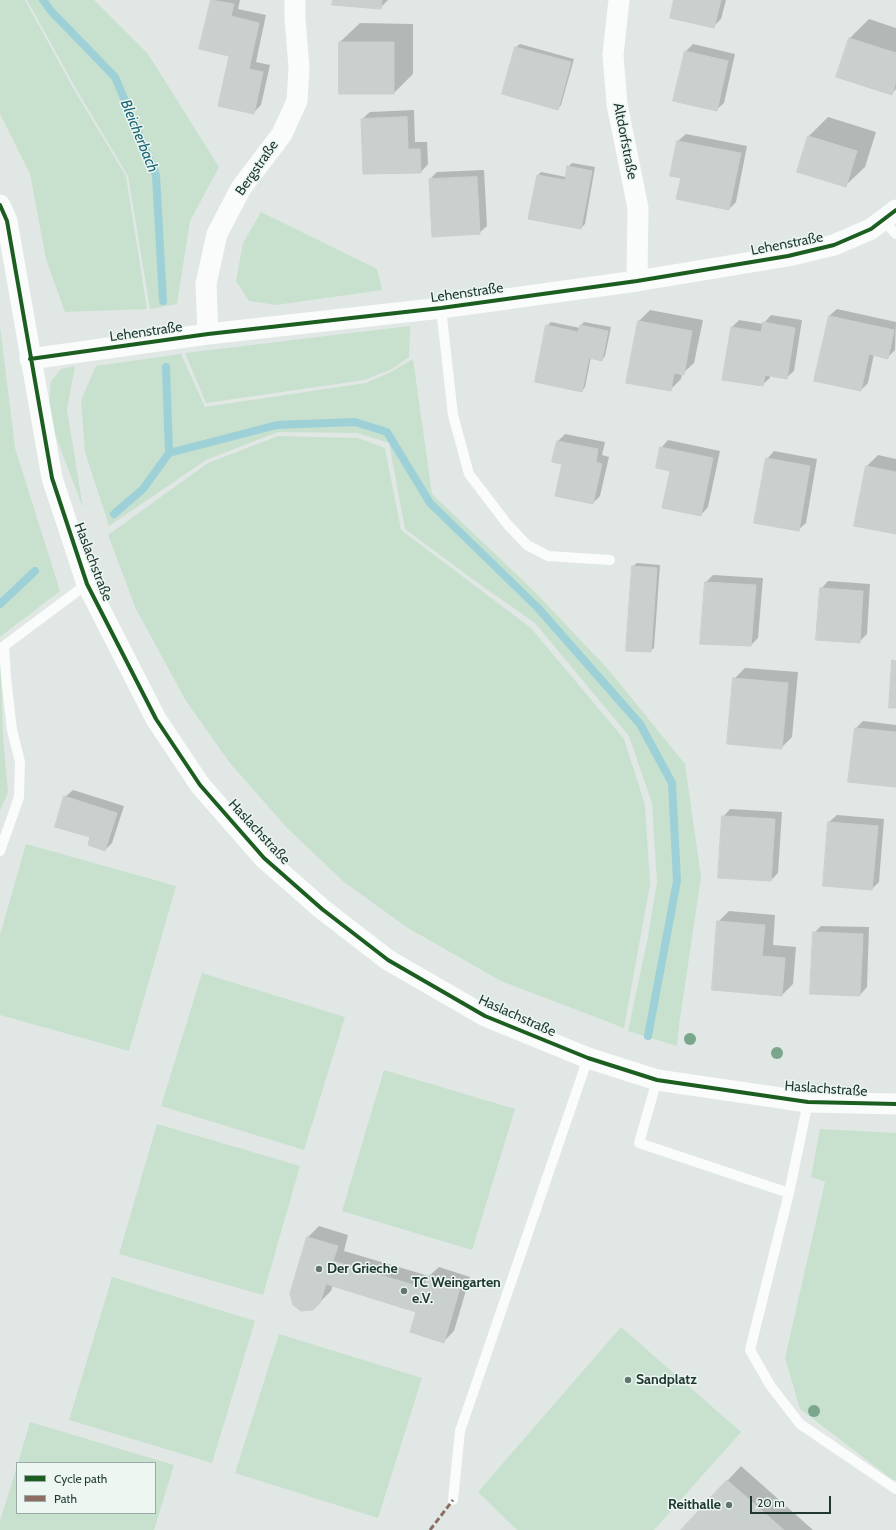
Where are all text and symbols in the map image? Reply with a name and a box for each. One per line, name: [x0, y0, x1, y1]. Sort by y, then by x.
water label: Bleicherbach: [116, 97, 162, 175]
street label: Altdorfstraße: [609, 101, 641, 181]
street label: Bergstraße: [232, 137, 282, 199]
street label: Lehenstraße: [749, 229, 825, 259]
street label: Lehenstraße: [430, 280, 504, 306]
street label: Lehenstraße: [109, 319, 183, 345]
street label: Haslachstraße: [70, 520, 116, 604]
street label: Haslachstraße: [225, 796, 293, 868]
street label: Haslachstraße: [476, 991, 558, 1041]
street label: Haslachstraße: [784, 1078, 868, 1100]
place label: Der Grieche: [327, 1261, 398, 1277]
marker: Der Grieche: [314, 1264, 324, 1274]
place label: TC Weingarten e.V.: [412, 1275, 501, 1308]
marker: TC Weingarten e.V.: [399, 1286, 409, 1296]
place label: Sandplatz: [636, 1372, 697, 1388]
marker: Sandplatz: [623, 1375, 633, 1385]
legend: [16, 1462, 156, 1514]
text: Cycle path: [54, 1471, 107, 1486]
scale bar: [752, 1488, 833, 1514]
text: Path: [54, 1491, 77, 1506]
text: 20 m: [757, 1495, 785, 1510]
place label: Reithalle: [668, 1497, 721, 1513]
marker: Reithalle: [724, 1500, 734, 1510]

